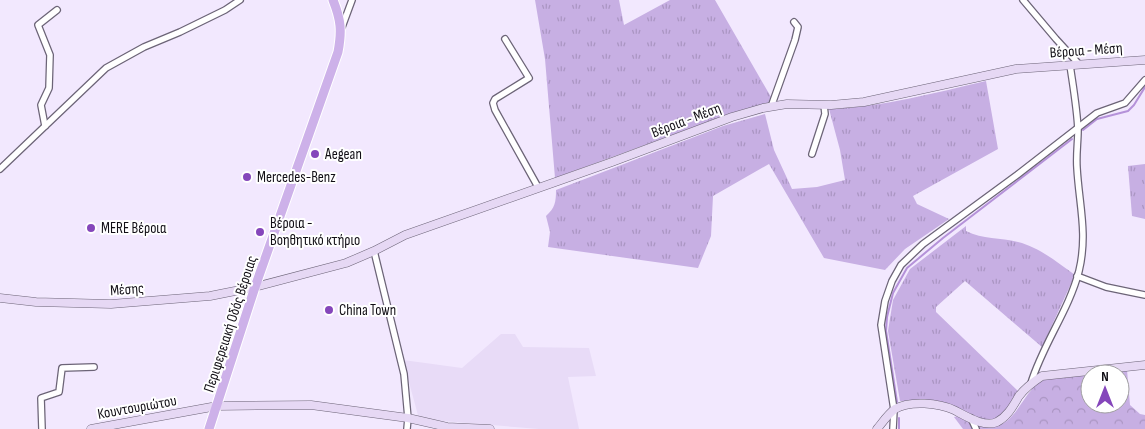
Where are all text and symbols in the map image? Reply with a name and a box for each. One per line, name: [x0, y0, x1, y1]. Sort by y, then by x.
street label: Βέροια - Μέση: [1049, 38, 1123, 63]
street label: Βέροια - Μέση: [649, 99, 724, 142]
place label: Aegean: [324, 145, 362, 164]
marker: Aegean: [309, 148, 321, 160]
place label: Mercedes-Benz: [257, 168, 336, 187]
marker: Mercedes-Benz: [241, 171, 253, 183]
place label: Βέροια - Βοηθητικό κτήριο: [270, 214, 360, 250]
place label: MERE Βέροια: [101, 219, 167, 238]
marker: MERE Βέροια: [85, 222, 97, 234]
marker: Βέροια - Βοηθητικό κτήριο: [254, 226, 266, 238]
street label: Περιφερειακή Οδός Βέροιας: [199, 253, 262, 395]
street label: Μέσης: [109, 279, 145, 300]
place label: China Town: [339, 301, 396, 320]
marker: China Town: [323, 304, 335, 316]
north arrow: [1080, 364, 1130, 414]
text: N: [1101, 368, 1109, 385]
street label: Κουντουριώτου: [96, 391, 178, 424]

